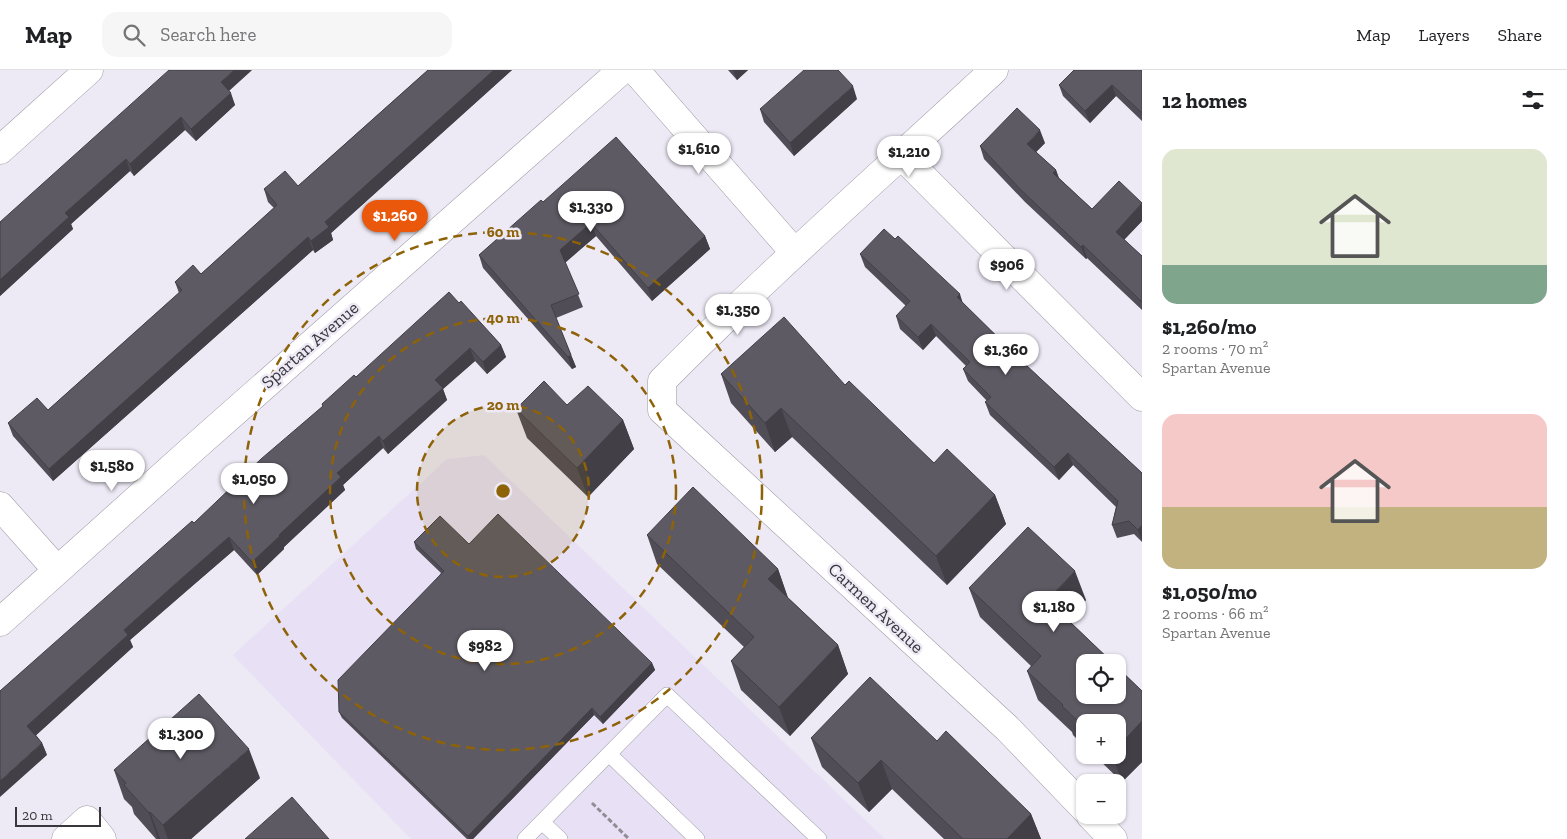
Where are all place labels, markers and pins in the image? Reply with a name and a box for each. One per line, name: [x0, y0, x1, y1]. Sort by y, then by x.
pin: $1,610: [658, 132, 740, 175]
pin: $1,210: [868, 136, 950, 178]
pin: $1,330: [550, 190, 632, 233]
pin: $1,260: [354, 200, 436, 242]
pin: $906: [977, 248, 1037, 291]
pin: $1,350: [697, 294, 779, 336]
pin: $1,360: [965, 334, 1047, 376]
pin: $1,580: [71, 450, 153, 492]
pin: $1,050: [213, 462, 295, 505]
centre of rings: [494, 482, 512, 500]
pin: $1,180: [1013, 590, 1095, 633]
pin: $982: [455, 630, 515, 672]
pin: $1,300: [140, 718, 222, 760]

